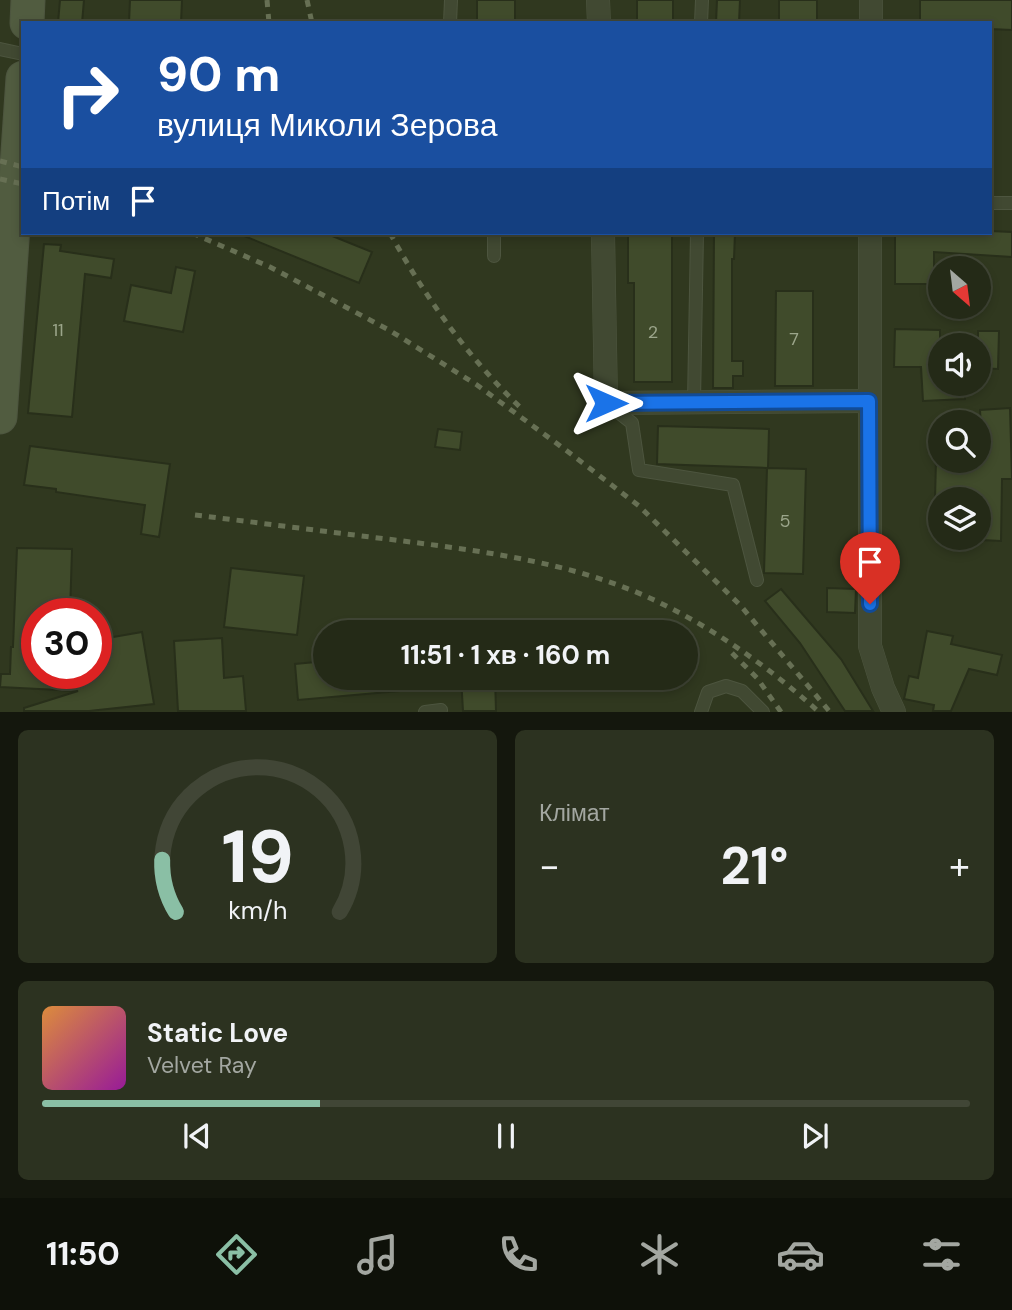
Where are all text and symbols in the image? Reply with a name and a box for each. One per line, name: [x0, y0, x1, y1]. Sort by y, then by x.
text: 90 m: [157, 42, 280, 106]
icon: right: [42, 49, 133, 140]
text: вулиця Миколи Зерова: [157, 104, 498, 146]
icon: arrive: [124, 182, 162, 220]
text: Потім: [42, 184, 110, 218]
north arrow: [928, 256, 990, 318]
map controls: [928, 256, 991, 550]
house number: 11: [52, 318, 64, 342]
house number: 2: [648, 320, 658, 344]
house number: 7: [789, 327, 799, 351]
button: sound: [928, 333, 991, 396]
position arrow: [569, 366, 643, 440]
button: search: [928, 410, 991, 473]
button: layers: [928, 487, 991, 550]
house number: 5: [780, 509, 790, 533]
pin: [840, 532, 900, 604]
icon: arrive: [851, 543, 889, 581]
speed limit sign: 30: [21, 598, 112, 689]
text: 11:51 · 1 хв · 160 m: [401, 638, 610, 672]
text: Клімат: [539, 798, 610, 828]
text: 19: [221, 811, 294, 906]
text: 21°: [721, 832, 788, 900]
text: −: [539, 841, 560, 891]
text: +: [949, 841, 970, 891]
text: km/h: [228, 894, 287, 927]
text: Static Love: [147, 1016, 288, 1050]
text: Velvet Ray: [147, 1050, 257, 1080]
icon: previous: [178, 1117, 216, 1155]
icon: pause: [487, 1117, 525, 1155]
icon: next: [796, 1117, 834, 1155]
icon: directions: [212, 1230, 261, 1279]
icon: music: [353, 1230, 402, 1279]
icon: phone: [494, 1230, 543, 1279]
icon: climate: [635, 1230, 684, 1279]
icon: car: [776, 1230, 825, 1279]
icon: filters: [917, 1230, 966, 1279]
text: 11:50: [46, 1233, 120, 1275]

